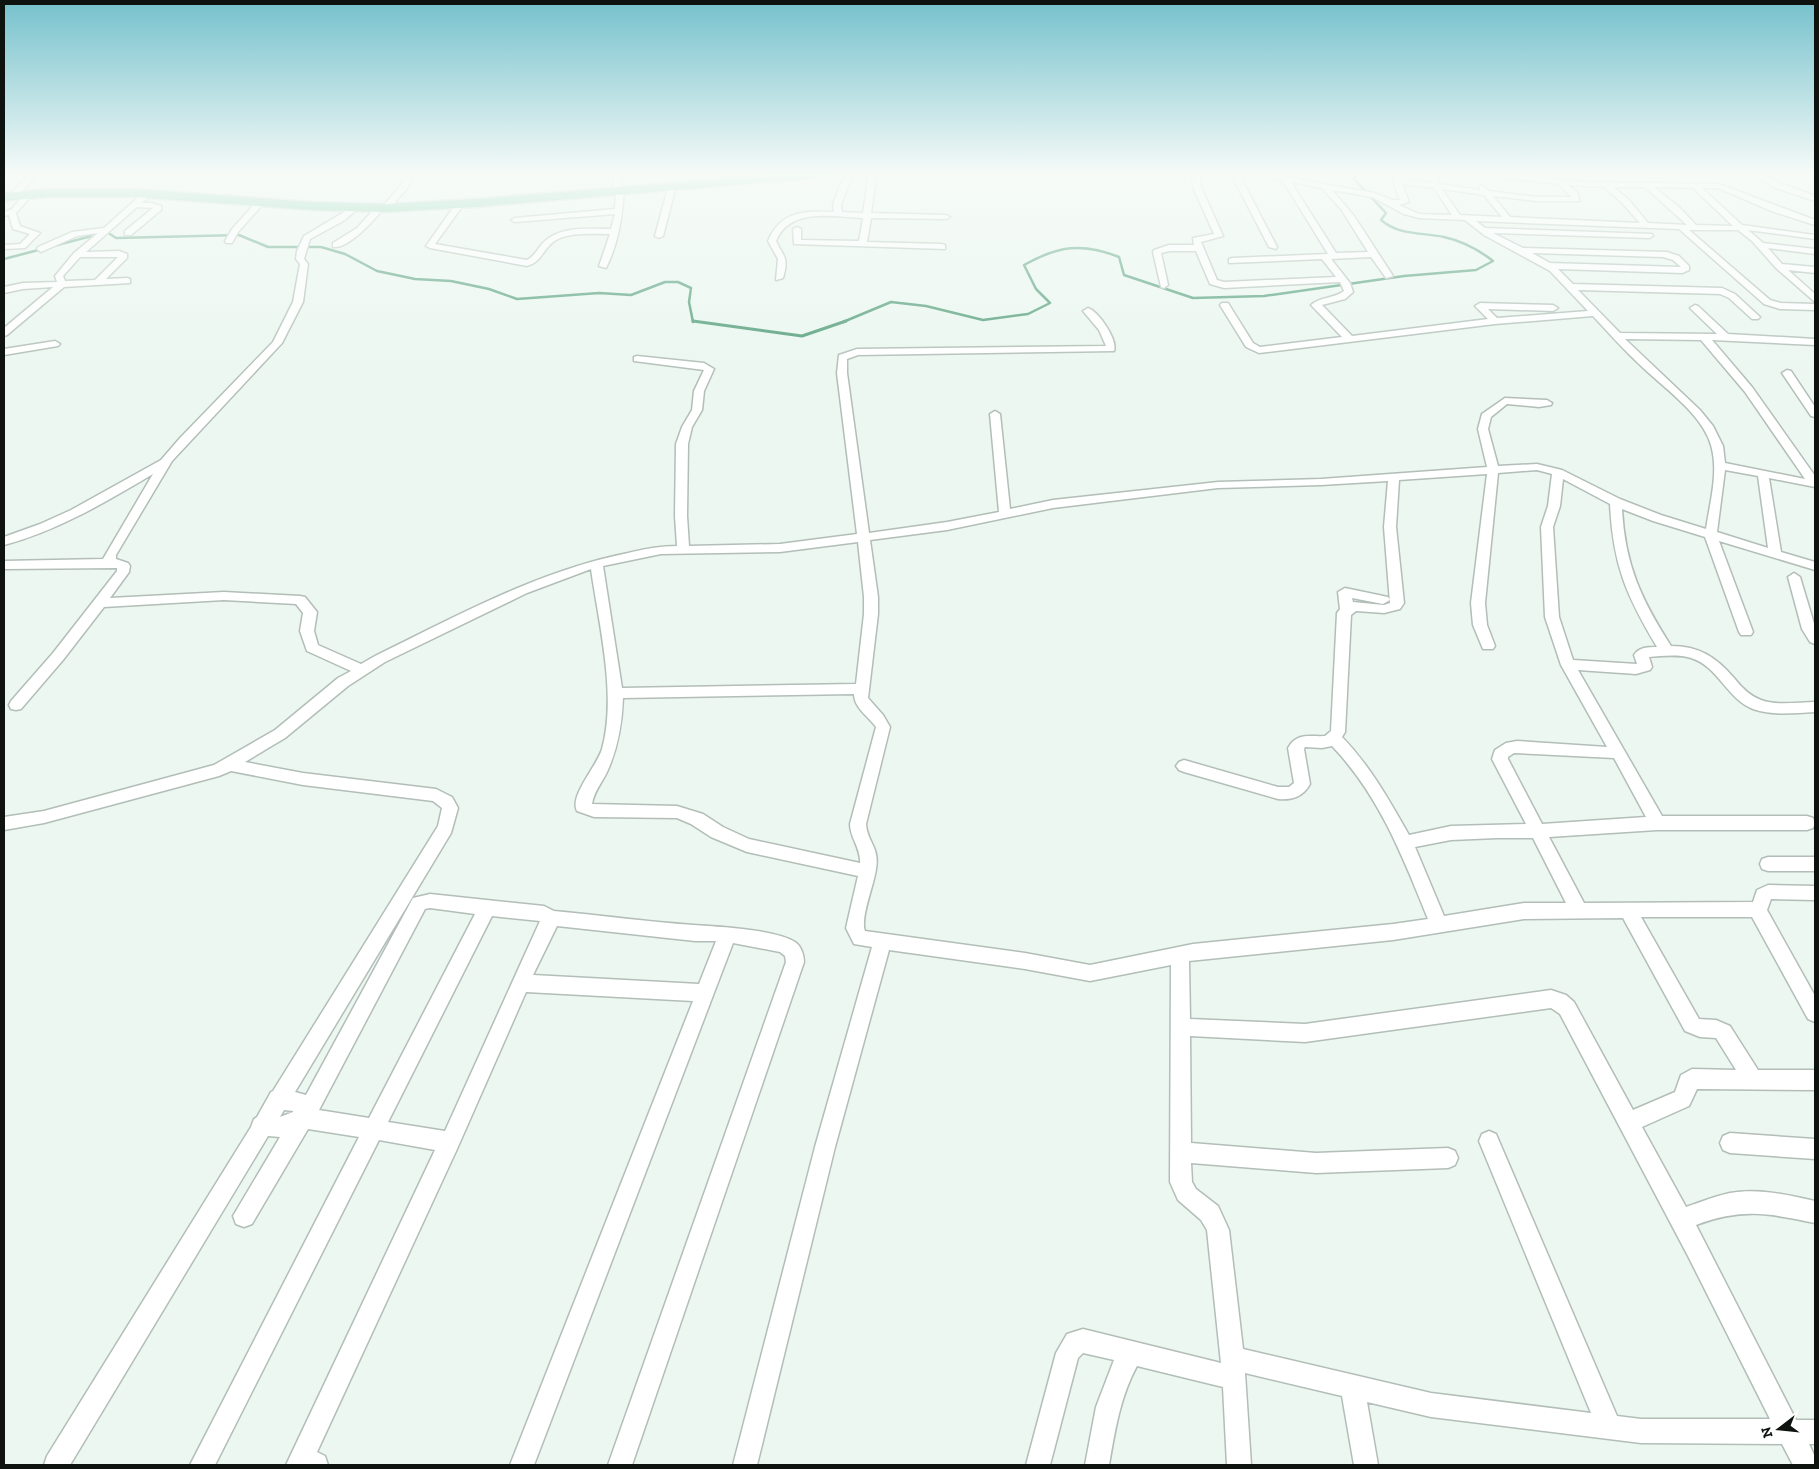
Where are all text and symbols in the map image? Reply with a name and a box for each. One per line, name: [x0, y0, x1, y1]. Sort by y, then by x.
north arrow: [1754, 1404, 1804, 1454]
text: N: [1757, 1425, 1777, 1440]

